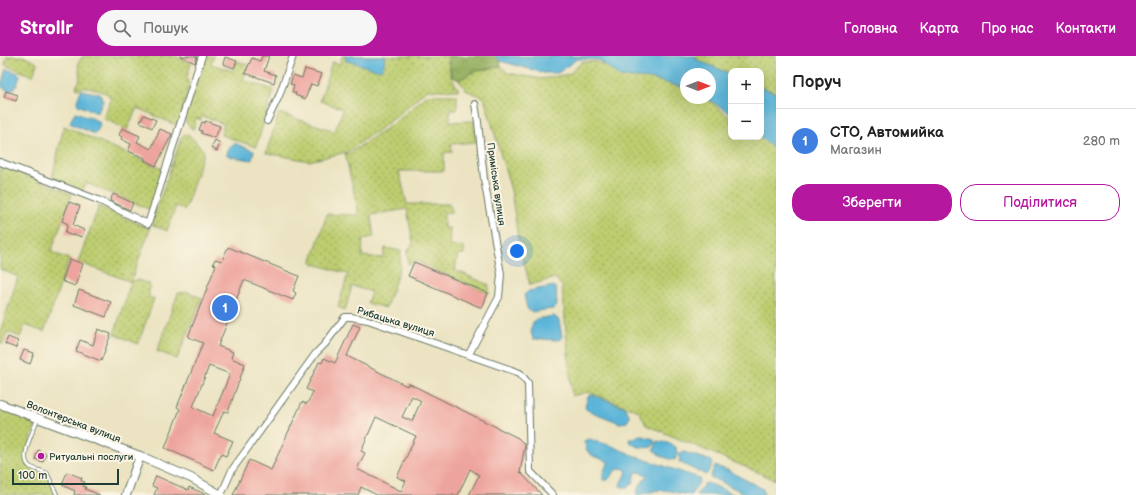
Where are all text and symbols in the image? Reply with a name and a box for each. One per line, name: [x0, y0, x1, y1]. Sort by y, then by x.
search box: [97, 10, 377, 46]
text: Strollr: [20, 17, 73, 40]
icon: search: [111, 17, 133, 39]
text: Пошук: [143, 19, 189, 38]
text: Головна: [844, 20, 897, 37]
text: Карта: [919, 20, 959, 37]
text: Про нас: [981, 20, 1033, 37]
text: Контакти: [1055, 20, 1116, 37]
north arrow: [680, 68, 716, 104]
map controls: [728, 68, 764, 140]
button: +: [728, 68, 764, 104]
text: Поруч: [792, 72, 842, 92]
button: −: [728, 104, 764, 140]
text: СТО, Автомийка: [830, 123, 944, 142]
text: 1: [802, 133, 808, 149]
text: 280 m: [1083, 133, 1120, 149]
street label: Приміська вулиця: [484, 142, 508, 227]
text: Магазин: [830, 142, 882, 158]
button: Зберегти: [792, 184, 952, 221]
button: Поділитися: [960, 184, 1120, 221]
your location: [507, 241, 527, 261]
pin: 1: [212, 293, 238, 323]
street label: Рибацька вулиця: [355, 304, 436, 340]
street label: Волонтерська вулиця: [25, 398, 123, 446]
marker: Ритуальні послуги: [36, 451, 46, 461]
place label: Ритуальні послуги: [49, 451, 133, 463]
scale bar: [12, 467, 119, 486]
text: 100 m: [18, 469, 47, 482]

